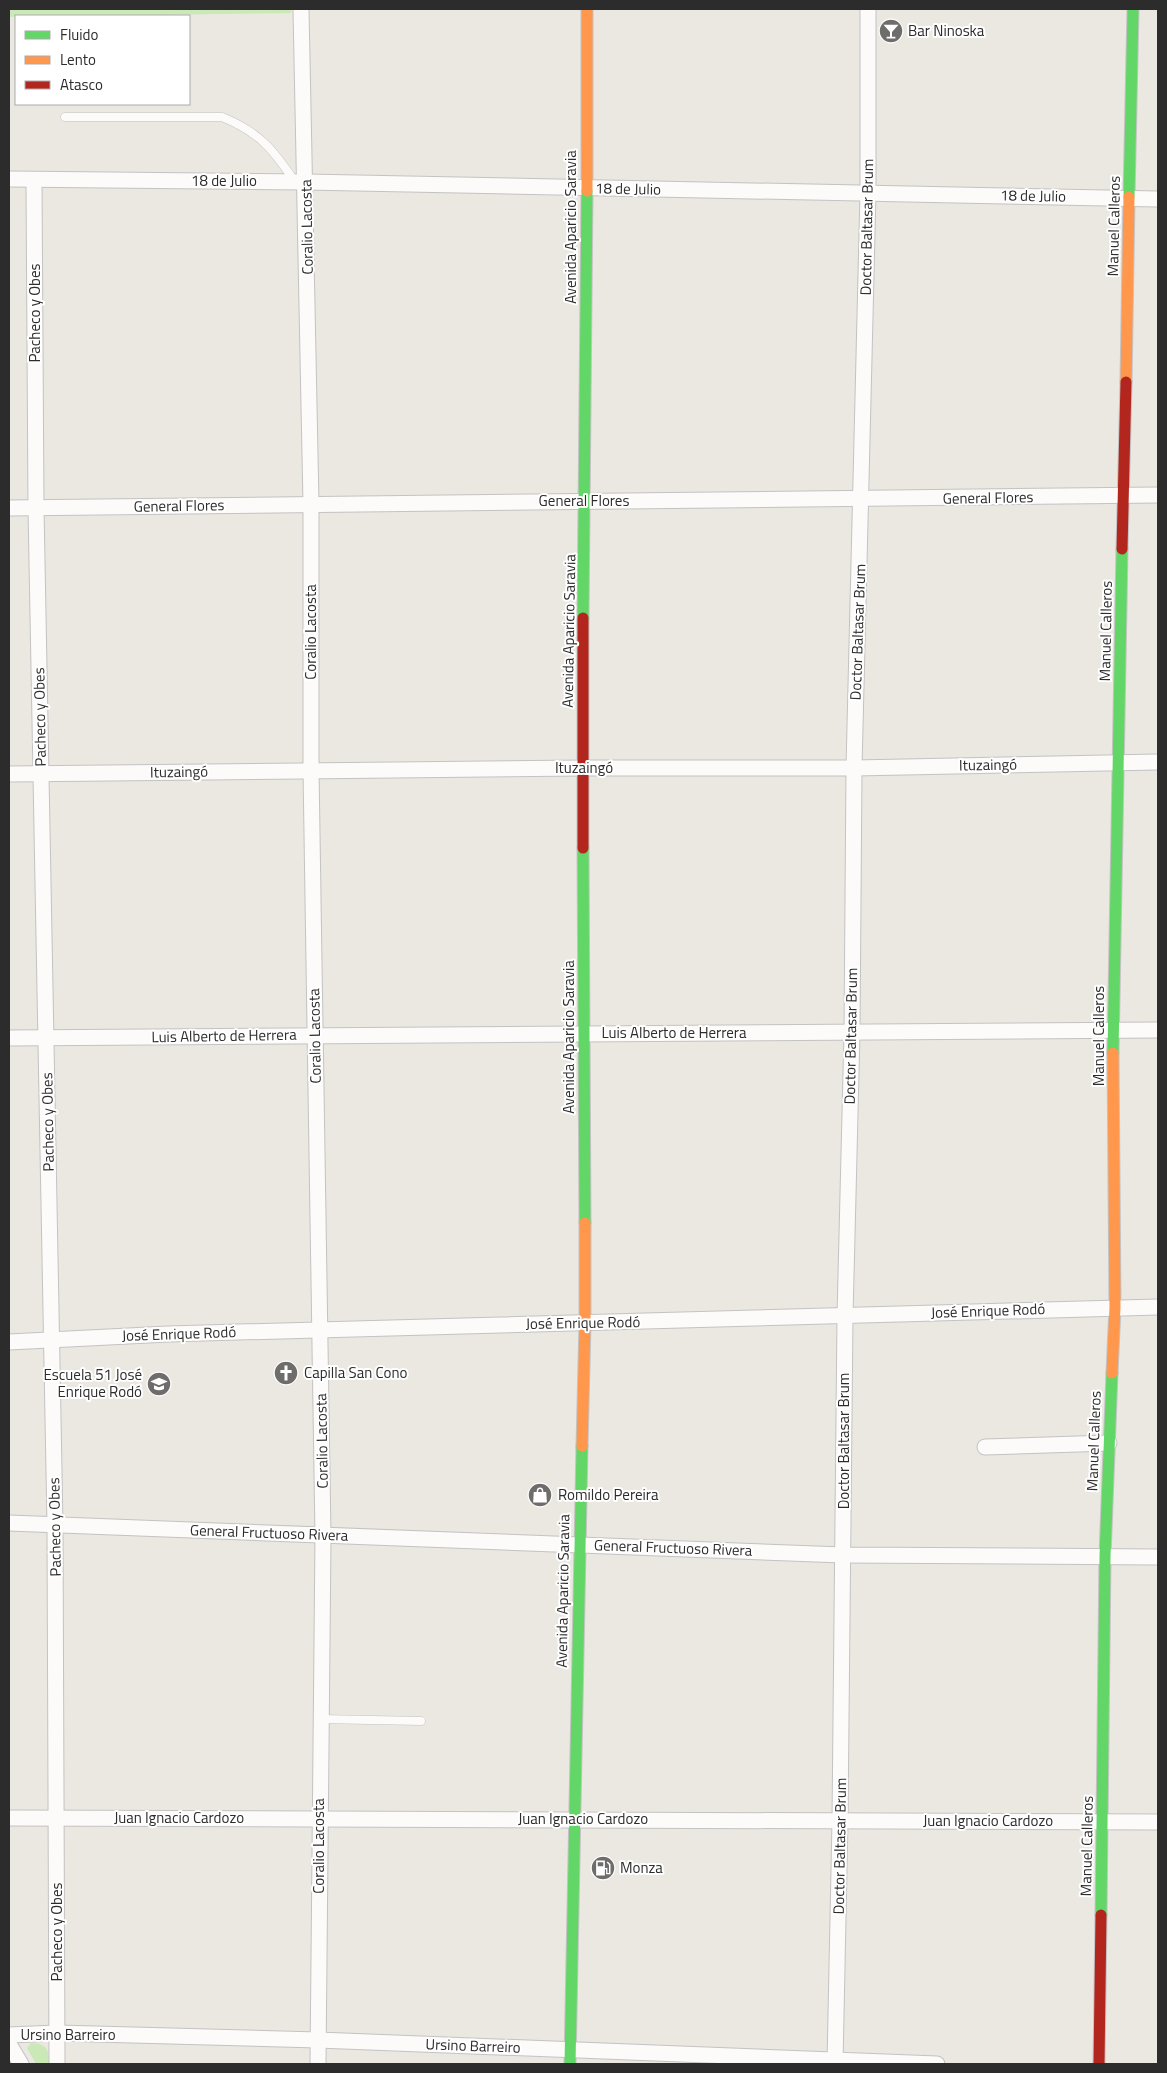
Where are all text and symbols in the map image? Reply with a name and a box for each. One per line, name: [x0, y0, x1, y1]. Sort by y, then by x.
legend: [15, 15, 190, 105]
bar icon: Bar Ninoska: [878, 18, 904, 44]
place label: Bar Ninoska: [908, 19, 985, 42]
text: Fluido: [60, 23, 99, 46]
text: Lento: [60, 48, 96, 71]
text: Atasco: [60, 73, 103, 96]
street label: Avenida Aparicio Saravia: [559, 150, 582, 304]
street label: Doctor Baltasar Brum: [854, 158, 879, 296]
street label: 18 de Julio: [191, 169, 257, 192]
street label: Manuel Calleros: [1101, 175, 1126, 276]
street label: 18 de Julio: [595, 176, 661, 201]
street label: Coralio Lacosta: [294, 179, 319, 275]
street label: 18 de Julio: [1000, 183, 1066, 208]
street label: Pacheco y Obes: [23, 263, 46, 363]
street label: General Flores: [942, 485, 1034, 510]
street label: General Flores: [539, 489, 629, 512]
street label: General Flores: [133, 493, 225, 518]
street label: Avenida Aparicio Saravia: [556, 554, 581, 708]
street label: Doctor Baltasar Brum: [844, 563, 871, 701]
street label: Manuel Calleros: [1093, 580, 1118, 681]
street label: Coralio Lacosta: [299, 584, 322, 680]
street label: Pacheco y Obes: [27, 667, 52, 767]
street label: Ituzaingó: [959, 752, 1017, 777]
street label: Ituzaingó: [555, 756, 613, 779]
street label: Ituzaingó: [150, 759, 208, 784]
street label: Avenida Aparicio Saravia: [557, 960, 580, 1114]
street label: Doctor Baltasar Brum: [838, 967, 863, 1105]
street label: Manuel Calleros: [1087, 986, 1110, 1086]
street label: Coralio Lacosta: [302, 988, 327, 1084]
street label: Luis Alberto de Herrera: [601, 1021, 747, 1044]
street label: Luis Alberto de Herrera: [151, 1023, 297, 1048]
street label: Pacheco y Obes: [35, 1072, 60, 1172]
street label: José Enrique Rodó: [930, 1297, 1046, 1324]
street label: José Enrique Rodó: [526, 1310, 640, 1335]
street label: José Enrique Rodó: [121, 1320, 237, 1347]
church icon: Capilla San Cono: [273, 1360, 299, 1386]
place label: Capilla San Cono: [304, 1361, 408, 1384]
place label: Escuela 51 José Enrique Rodó: [44, 1363, 142, 1403]
school or university icon: Escuela 51 José Enrique Rodó: [146, 1371, 172, 1397]
street label: Doctor Baltasar Brum: [832, 1373, 855, 1509]
street label: Manuel Calleros: [1080, 1390, 1107, 1492]
street label: Coralio Lacosta: [309, 1393, 334, 1489]
street label: Pacheco y Obes: [42, 1477, 67, 1577]
shop icon: Romildo Pereira: [527, 1482, 553, 1508]
place label: Romildo Pereira: [558, 1483, 659, 1506]
street label: Avenida Aparicio Saravia: [550, 1514, 575, 1668]
street label: General Fructuoso Rivera: [189, 1518, 349, 1547]
street label: General Fructuoso Rivera: [593, 1533, 753, 1562]
street label: Doctor Baltasar Brum: [827, 1777, 852, 1915]
street label: Manuel Calleros: [1074, 1795, 1099, 1896]
street label: Coralio Lacosta: [307, 1798, 330, 1894]
street label: Juan Ignacio Cardozo: [114, 1806, 244, 1829]
street label: Juan Ignacio Cardozo: [518, 1807, 648, 1830]
street label: Juan Ignacio Cardozo: [923, 1809, 1053, 1832]
fuel station icon: Monza: [590, 1855, 616, 1881]
place label: Monza: [620, 1856, 663, 1879]
street label: Pacheco y Obes: [45, 1882, 68, 1982]
street label: Ursino Barreiro: [20, 2023, 116, 2046]
street label: Ursino Barreiro: [425, 2032, 521, 2059]

